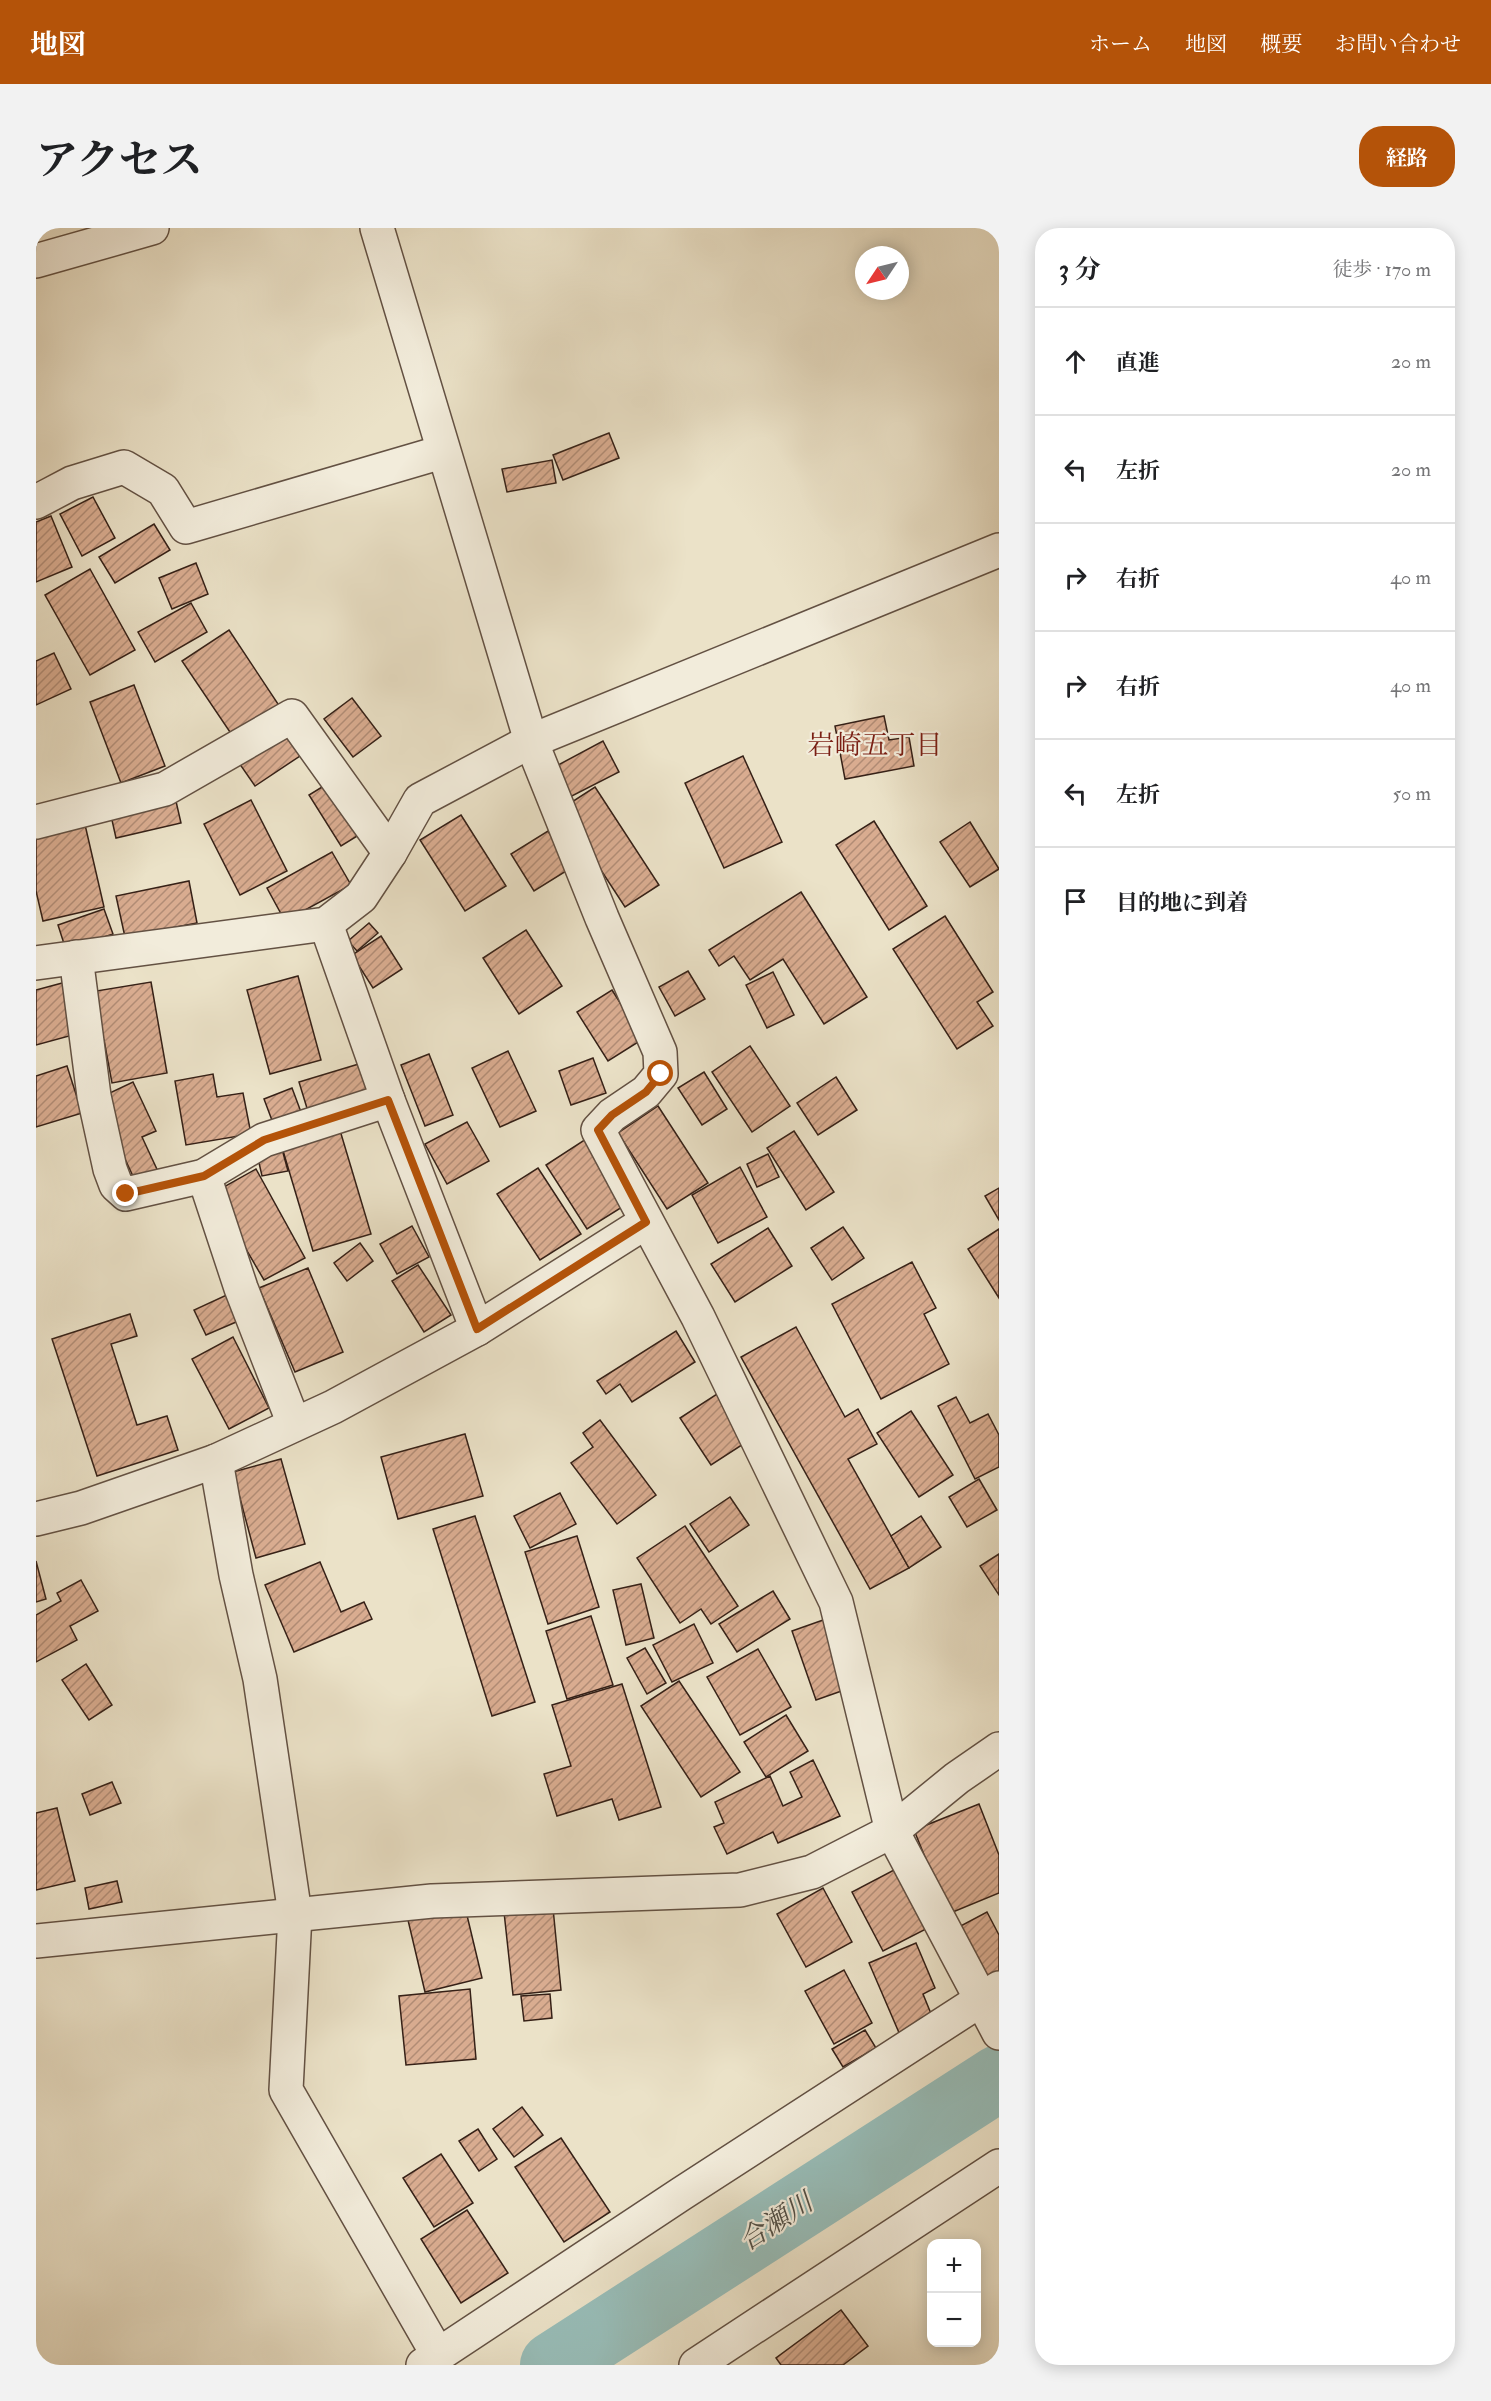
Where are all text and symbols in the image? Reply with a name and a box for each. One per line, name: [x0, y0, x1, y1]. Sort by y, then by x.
text: 地図: [30, 28, 86, 63]
text: ホーム: [1089, 31, 1152, 58]
text: 地図: [1185, 31, 1227, 58]
text: 概要: [1260, 31, 1302, 58]
text: お問い合わせ: [1335, 31, 1461, 58]
button: 経路: [1359, 126, 1455, 187]
text: アクセス: [36, 135, 203, 187]
north arrow: [855, 246, 909, 300]
text: 3 分: [1059, 254, 1100, 286]
text: 徒歩 · 170 m: [1332, 257, 1431, 282]
icon: ahead: [1059, 345, 1092, 378]
text: 直進: [1116, 349, 1160, 377]
text: 20 m: [1391, 349, 1431, 374]
icon: left: [1059, 453, 1092, 486]
text: 左折: [1116, 457, 1160, 485]
text: 20 m: [1391, 457, 1431, 482]
icon: right: [1059, 561, 1092, 594]
text: 右折: [1116, 565, 1160, 593]
text: 40 m: [1390, 565, 1431, 590]
icon: right: [1059, 669, 1092, 702]
text: 右折: [1116, 673, 1160, 701]
text: 40 m: [1390, 673, 1431, 698]
district label: 岩崎五丁目: [808, 729, 943, 762]
icon: left: [1059, 777, 1092, 810]
text: 左折: [1116, 781, 1160, 809]
text: 50 m: [1392, 781, 1431, 806]
icon: arrive: [1059, 885, 1092, 918]
text: 目的地に到着: [1116, 889, 1248, 917]
route start: [647, 1060, 673, 1086]
route end: [112, 1180, 138, 1206]
water label: 合瀬川: [733, 2184, 821, 2258]
map controls: [927, 2239, 981, 2347]
button: +: [927, 2239, 981, 2293]
button: −: [927, 2293, 981, 2347]

